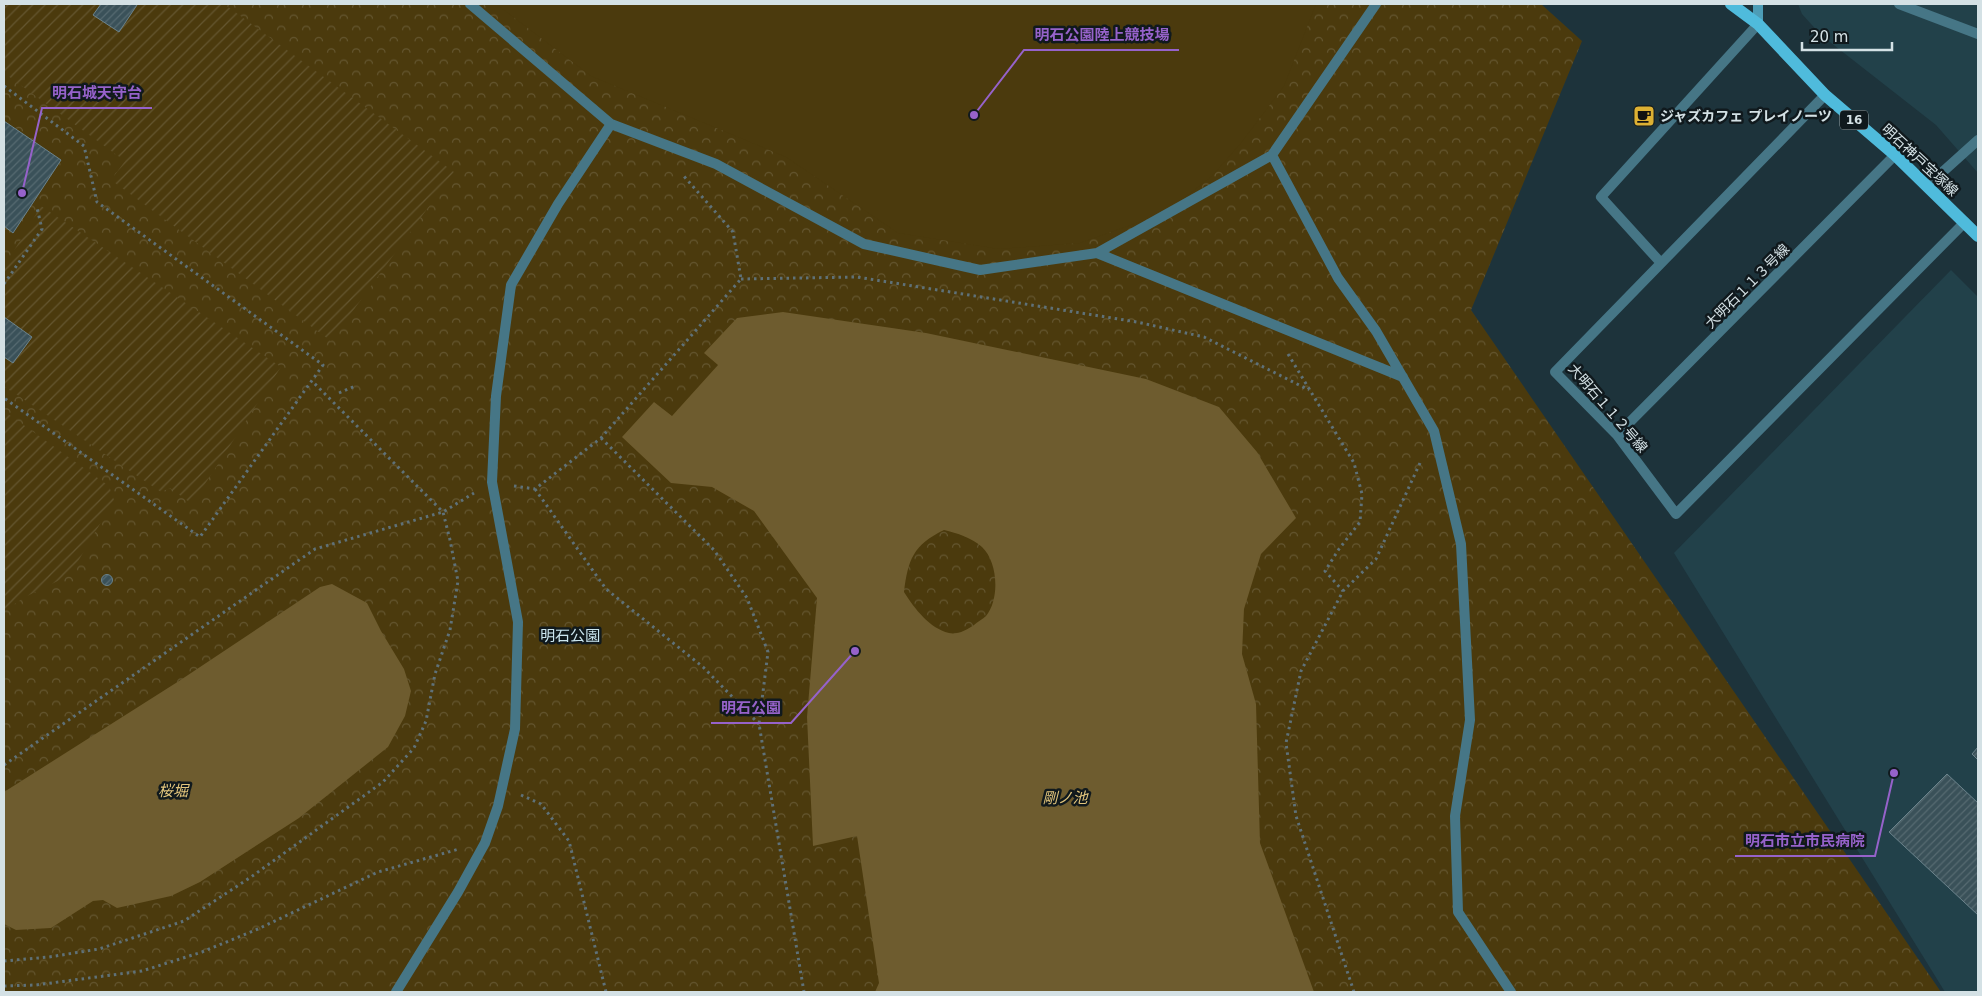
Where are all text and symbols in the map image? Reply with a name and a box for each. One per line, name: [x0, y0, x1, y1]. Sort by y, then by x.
callout: 明石公園陸上競技場: [1024, 20, 1179, 50]
scale bar: [1802, 20, 1892, 52]
text: 明石公園陸上競技場: [1034, 26, 1170, 44]
text: 20 m: [1810, 28, 1848, 46]
callout: 明石城天守台: [42, 78, 152, 108]
text: 明石城天守台: [52, 84, 142, 102]
cafe icon: ジャズカフェ プレイノーツ: [1632, 104, 1656, 128]
place label: ジャズカフェ プレイノーツ: [1660, 108, 1832, 124]
road number: 16: [1840, 110, 1868, 130]
street label: 明石神戸宝塚線: [1879, 121, 1961, 199]
street label: 大明石１１３号線: [1702, 241, 1792, 331]
street label: 大明石１１２号線: [1565, 360, 1651, 456]
district label: 明石公園: [540, 627, 600, 645]
callout: 明石公園: [711, 693, 791, 723]
text: 明石公園: [721, 699, 781, 717]
water label: 桜堀: [158, 782, 190, 800]
water label: 剛ノ池: [1042, 789, 1089, 807]
callout: 明石市立市民病院: [1735, 826, 1875, 856]
text: 明石市立市民病院: [1745, 832, 1865, 850]

